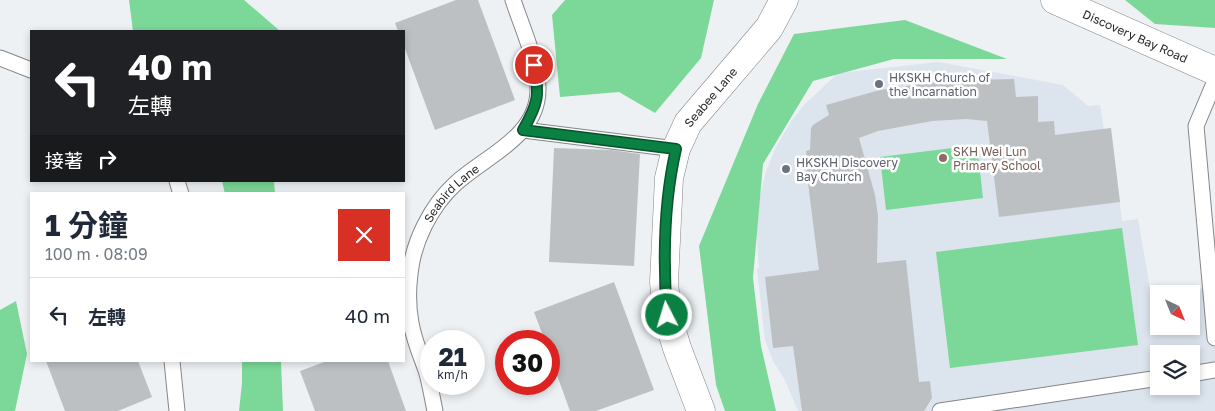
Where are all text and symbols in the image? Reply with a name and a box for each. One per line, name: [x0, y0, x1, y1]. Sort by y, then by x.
street label: Discovery Bay Road: [1081, 6, 1190, 66]
pin: [513, 44, 555, 86]
text: 40 m: [128, 46, 212, 88]
icon: left: [45, 50, 110, 115]
icon: arrive: [520, 51, 548, 79]
street label: Seabee Lane: [681, 64, 740, 130]
place label: HKSKH Church of the Incarnation: [889, 70, 991, 99]
marker: HKSKH Church of the Incarnation: [873, 78, 885, 90]
text: 左轉: [128, 92, 172, 119]
place label: SKH Wei Lun Primary School: [953, 144, 1041, 173]
icon: right: [93, 145, 121, 173]
text: 接著: [45, 149, 83, 172]
marker: SKH Wei Lun Primary School: [937, 152, 949, 164]
place label: HKSKH Discovery Bay Church: [796, 155, 898, 184]
street label: Seabird Lane: [420, 160, 482, 225]
marker: HKSKH Discovery Bay Church: [780, 163, 792, 175]
text: 1 分鐘: [45, 207, 128, 243]
button: close: [338, 209, 390, 261]
text: 100 m · 08:09: [45, 244, 148, 264]
north arrow: [1150, 285, 1200, 335]
map controls: [1150, 285, 1200, 395]
position arrow: [640, 288, 692, 340]
icon: left: [45, 301, 73, 329]
text: 40 m: [345, 304, 390, 327]
text: 左轉: [88, 305, 126, 328]
speed limit sign: 30: [495, 330, 560, 395]
text: 21: [438, 341, 467, 372]
button: layers: [1150, 345, 1200, 395]
text: km/h: [437, 367, 468, 382]

